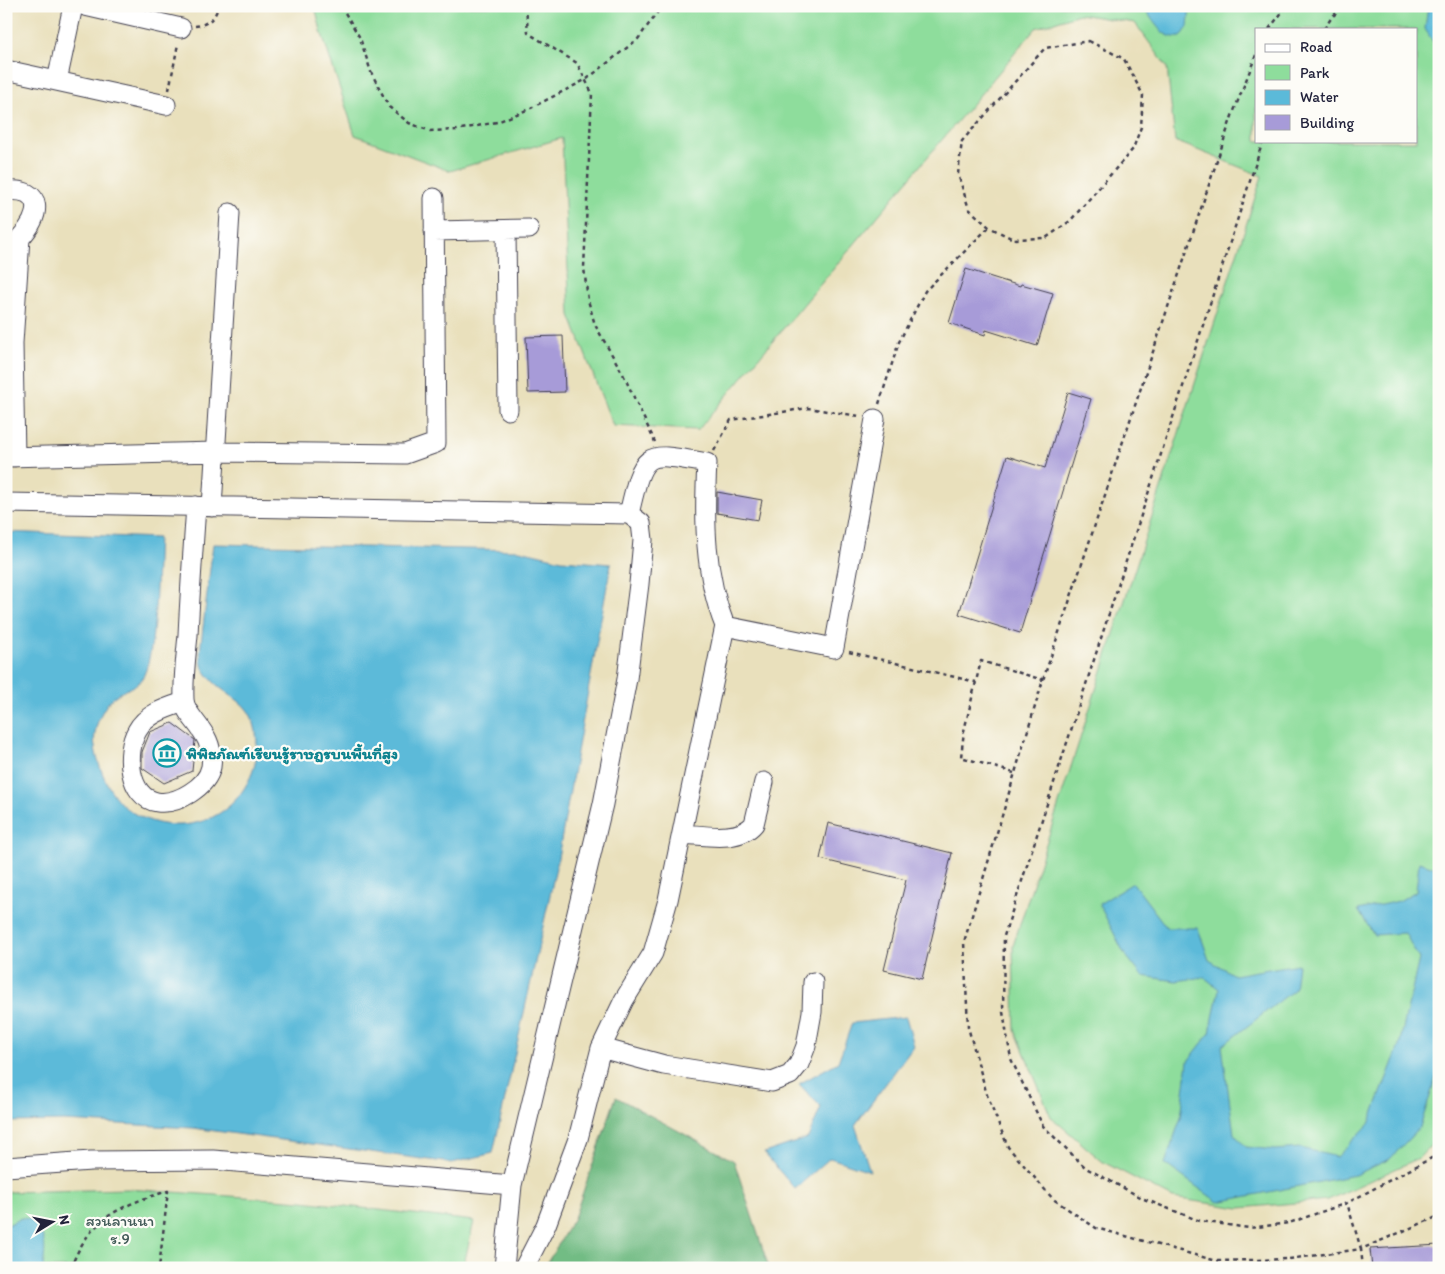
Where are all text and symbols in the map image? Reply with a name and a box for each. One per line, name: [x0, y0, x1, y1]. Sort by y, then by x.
legend: [1255, 28, 1418, 142]
text: Road: [1300, 38, 1333, 56]
text: Park: [1300, 64, 1330, 82]
text: Water: [1300, 88, 1339, 106]
text: Building: [1300, 114, 1354, 132]
museum icon: พิพิธภัณฑ์เรียนรู้ราษฎรบนพื้นที่สูง: [152, 738, 182, 768]
place label: พิพิธภัณฑ์เรียนรู้ราษฎรบนพื้นที่สูง: [185, 743, 398, 765]
north arrow: [28, 1196, 78, 1246]
park label: สวนลานนา ร.9: [86, 1211, 154, 1248]
text: N: [55, 1214, 74, 1226]

